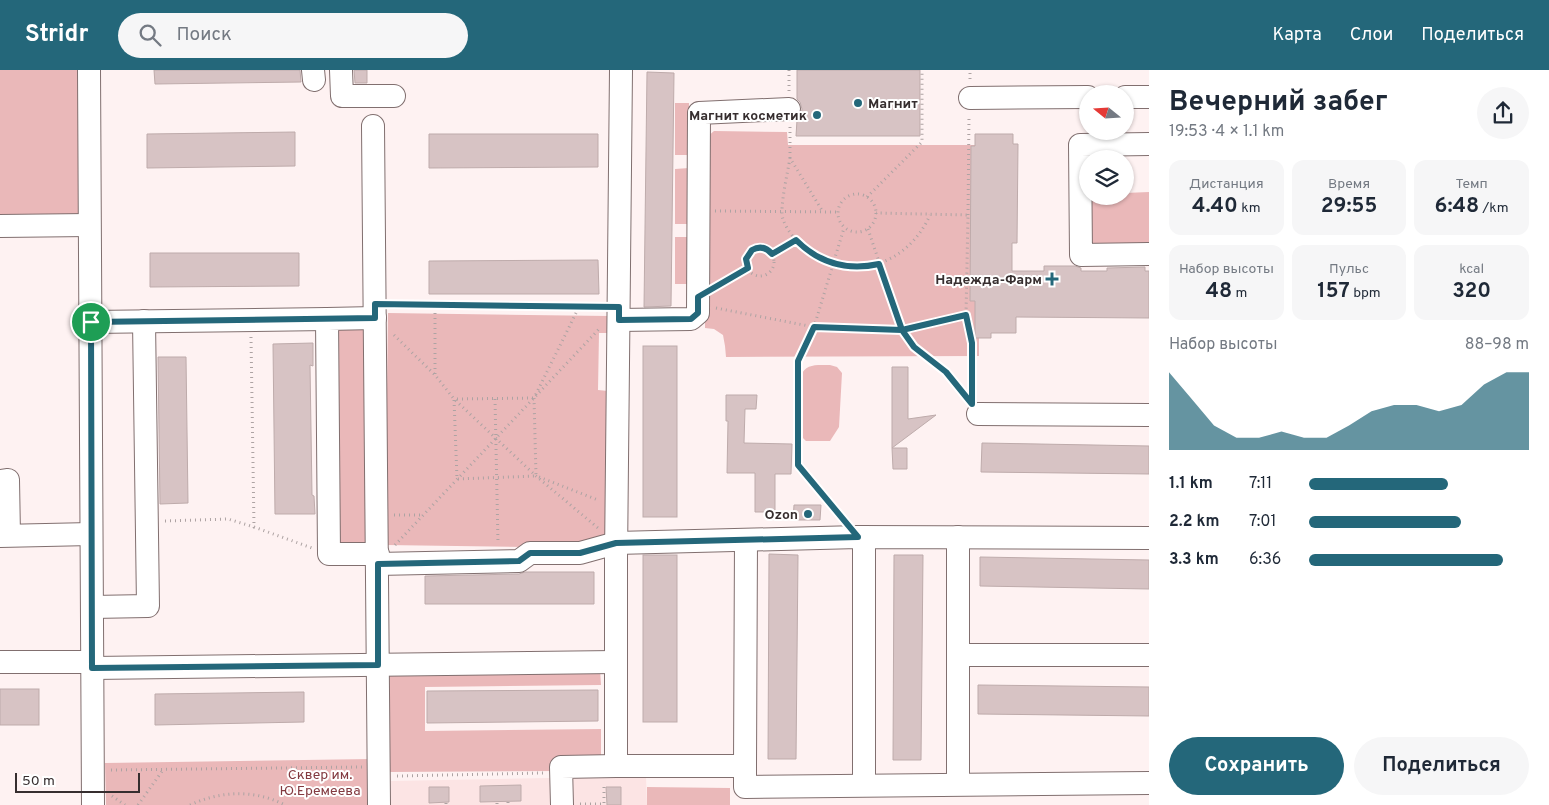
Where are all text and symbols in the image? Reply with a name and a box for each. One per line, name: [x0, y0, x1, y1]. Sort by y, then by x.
search box: [118, 13, 468, 58]
text: Stridr: [25, 20, 88, 50]
icon: search: [136, 21, 164, 49]
text: Поиск: [176, 23, 232, 47]
text: Карта: [1272, 24, 1322, 47]
text: Слои: [1350, 24, 1393, 47]
text: Поделиться: [1421, 24, 1524, 47]
north arrow: [1079, 85, 1134, 140]
map controls: [1079, 85, 1134, 205]
text: Вечерний забег: [1169, 85, 1388, 121]
button: share: [1477, 87, 1529, 139]
place label: Магнит: [868, 96, 918, 113]
marker: Магнит: [852, 97, 864, 109]
place label: Магнит косметик: [689, 108, 807, 125]
marker: Магнит косметик: [811, 109, 823, 121]
text: 19:53 · 4 × 1.1 km: [1169, 122, 1284, 142]
button: layers: [1079, 150, 1134, 205]
text: Дистанция: [1189, 176, 1264, 193]
text: Время: [1328, 176, 1370, 193]
text: Темп: [1456, 176, 1488, 193]
text: 4.40: [1192, 193, 1238, 220]
text: 29:55: [1321, 193, 1377, 220]
text: 6:48: [1435, 193, 1479, 220]
text: km: [1238, 200, 1261, 217]
text: /km: [1479, 200, 1509, 217]
text: Набор высоты: [1179, 261, 1274, 278]
text: Пульс: [1329, 261, 1369, 278]
text: kcal: [1459, 261, 1484, 278]
place label: Надежда-Фарм: [935, 272, 1042, 289]
marker: Надежда-Фарм: [1046, 273, 1058, 285]
text: 48: [1205, 278, 1232, 305]
text: 157: [1317, 278, 1350, 305]
text: 320: [1452, 278, 1491, 305]
text: m: [1232, 285, 1247, 302]
text: bpm: [1350, 285, 1381, 302]
pin: [70, 301, 112, 343]
icon: arrive: [77, 308, 105, 336]
text: Набор высоты: [1169, 335, 1277, 355]
text: 88–98 m: [1465, 335, 1529, 355]
text: 1.1 km: [1169, 474, 1213, 494]
text: 7:11: [1249, 474, 1272, 494]
place label: Ozon: [765, 507, 798, 524]
marker: Ozon: [802, 508, 814, 520]
text: 2.2 km: [1169, 512, 1219, 532]
text: 7:01: [1249, 512, 1277, 532]
text: 3.3 km: [1169, 550, 1219, 570]
text: 6:36: [1249, 550, 1281, 570]
button: Сохранить: [1169, 737, 1344, 795]
button: Поделиться: [1354, 737, 1529, 795]
park label: Сквер им. Ю.Еремеева: [279, 767, 361, 800]
scale bar: [15, 770, 140, 793]
text: 50 m: [22, 773, 55, 790]

